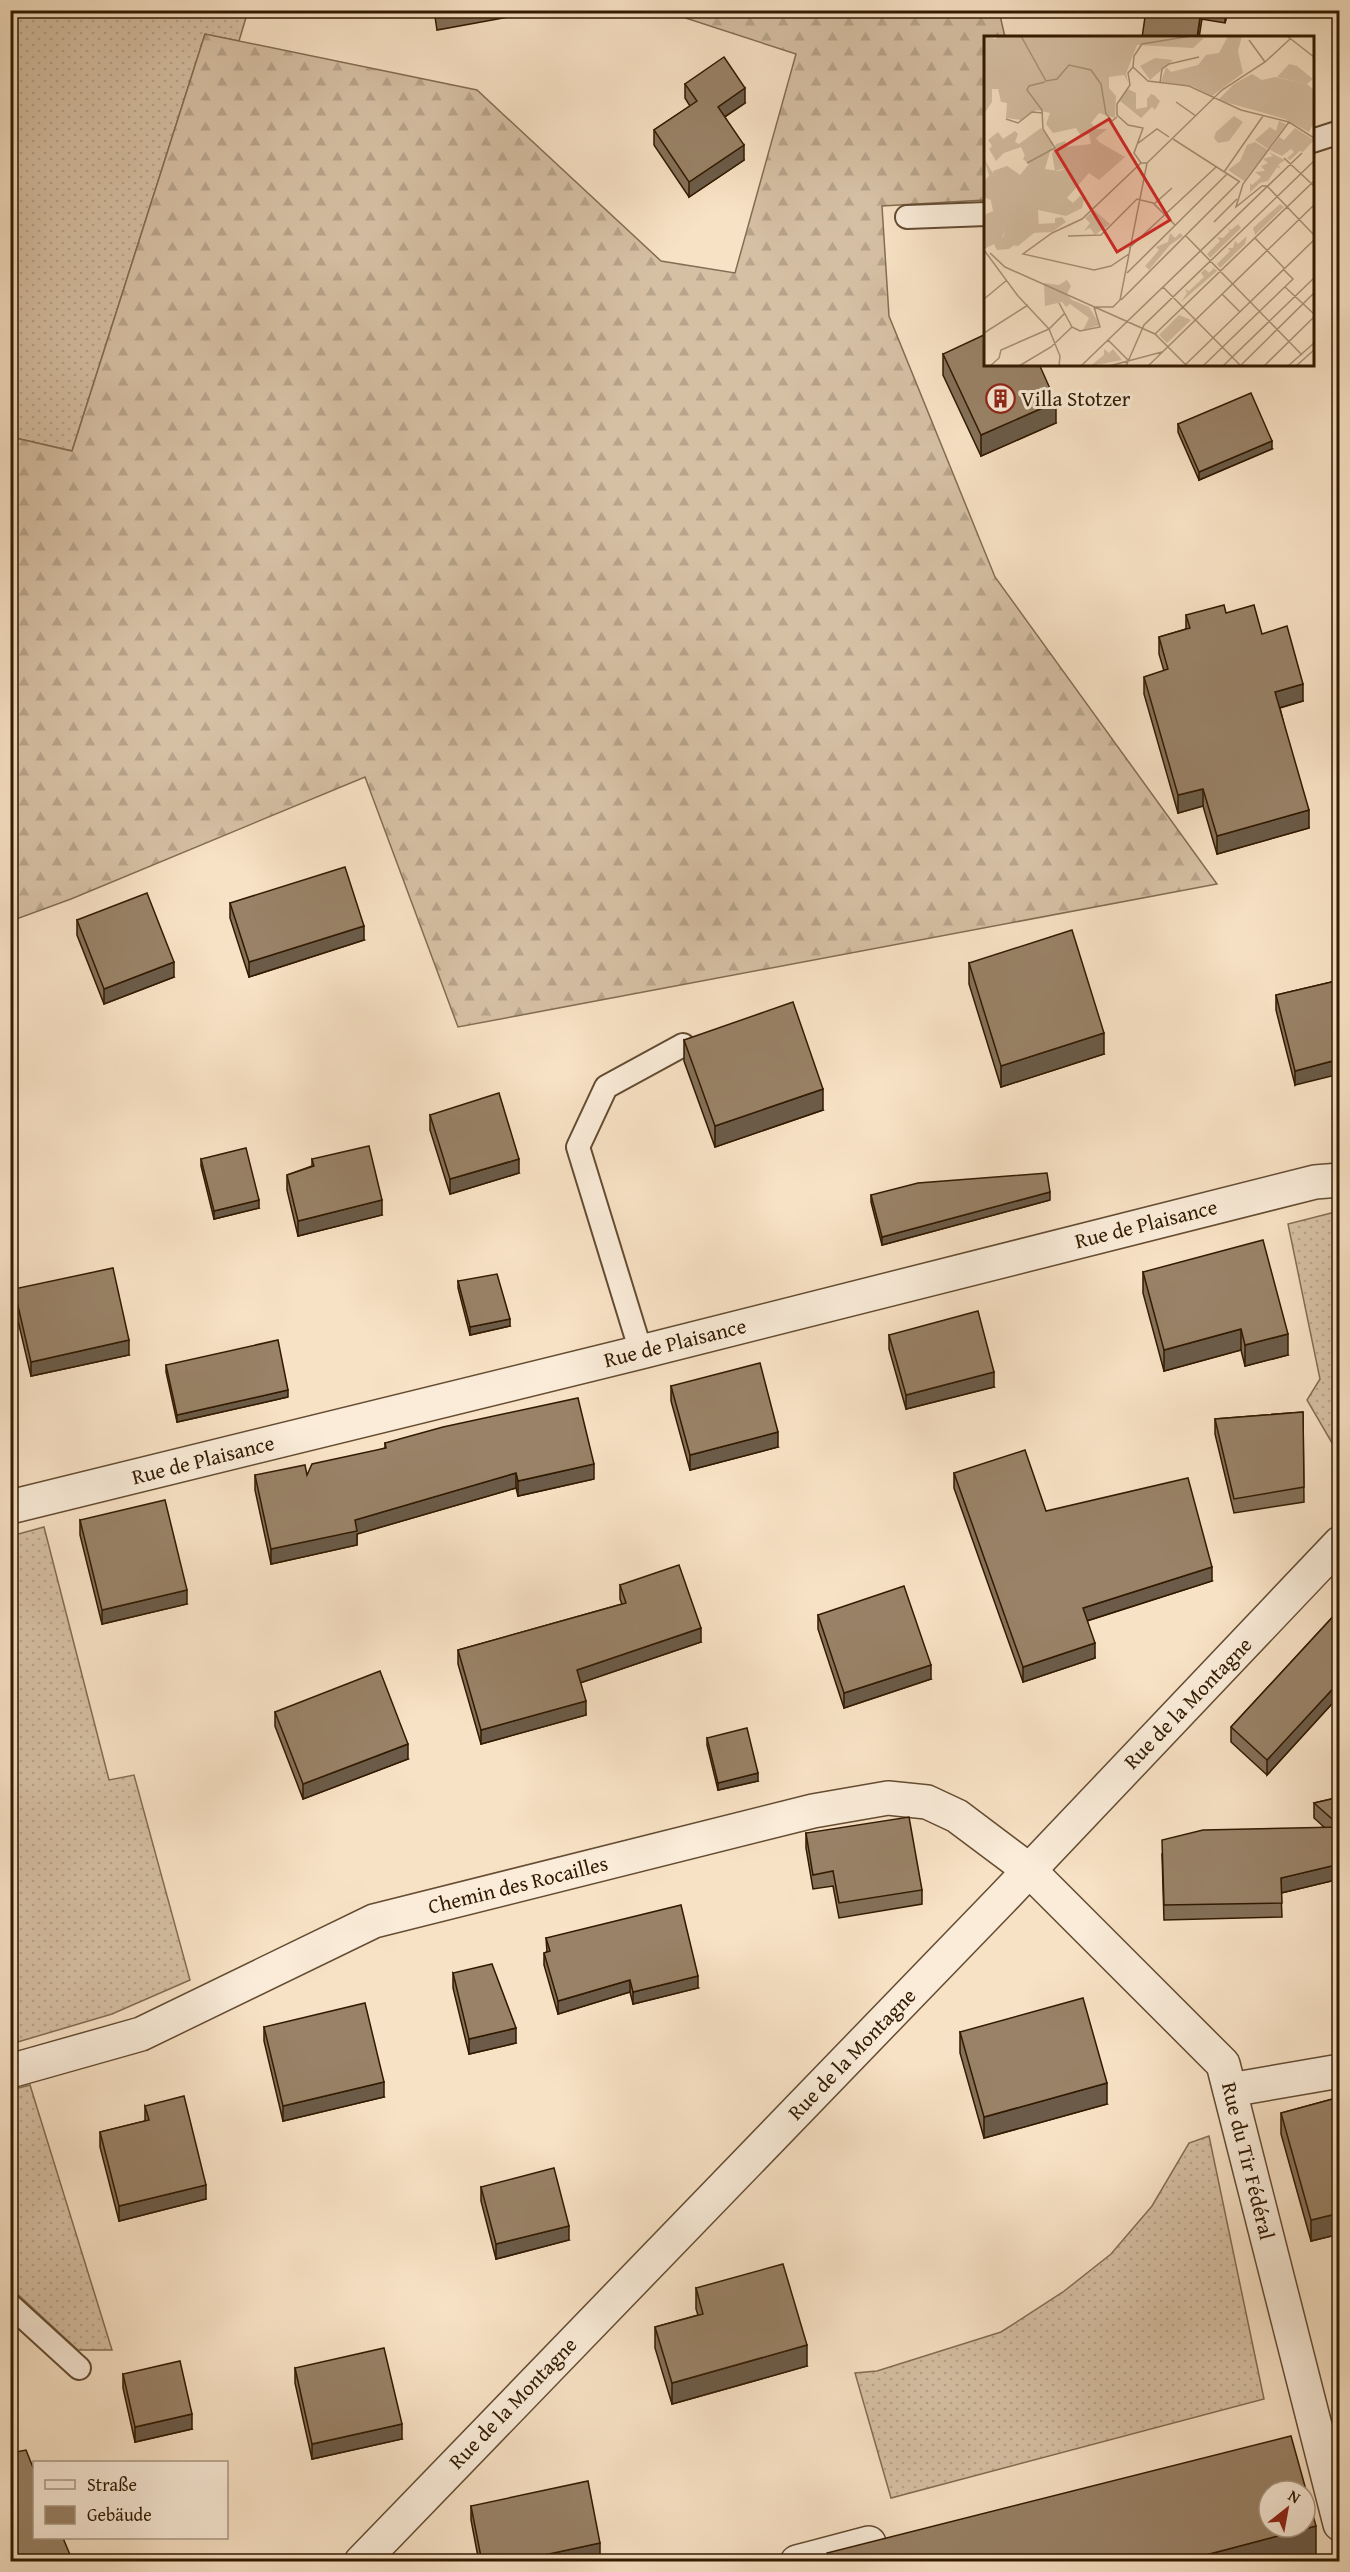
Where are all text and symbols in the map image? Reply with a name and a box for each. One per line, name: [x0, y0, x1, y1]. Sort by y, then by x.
inset map: [984, 36, 1314, 366]
building icon: Villa Stotzer: [984, 383, 1016, 415]
place label: Villa Stotzer: [1021, 383, 1131, 414]
street label: Rue de Plaisance: [1071, 1191, 1221, 1256]
street label: Rue de Plaisance: [600, 1310, 750, 1375]
street label: Rue de Plaisance: [128, 1427, 278, 1492]
street label: Rue de la Montagne: [1116, 1629, 1259, 1776]
street label: Chemin des Rocailles: [425, 1847, 611, 1922]
street label: Rue de la Montagne: [780, 1980, 923, 2127]
street label: Rue du Tir Fédéral: [1214, 2079, 1283, 2243]
street label: Rue de la Montagne: [441, 2329, 584, 2476]
legend: [33, 2461, 228, 2539]
text: Straße: [87, 2471, 137, 2498]
north arrow: [1257, 2479, 1317, 2539]
text: N: [1284, 2483, 1306, 2509]
text: Gebäude: [87, 2501, 152, 2528]

